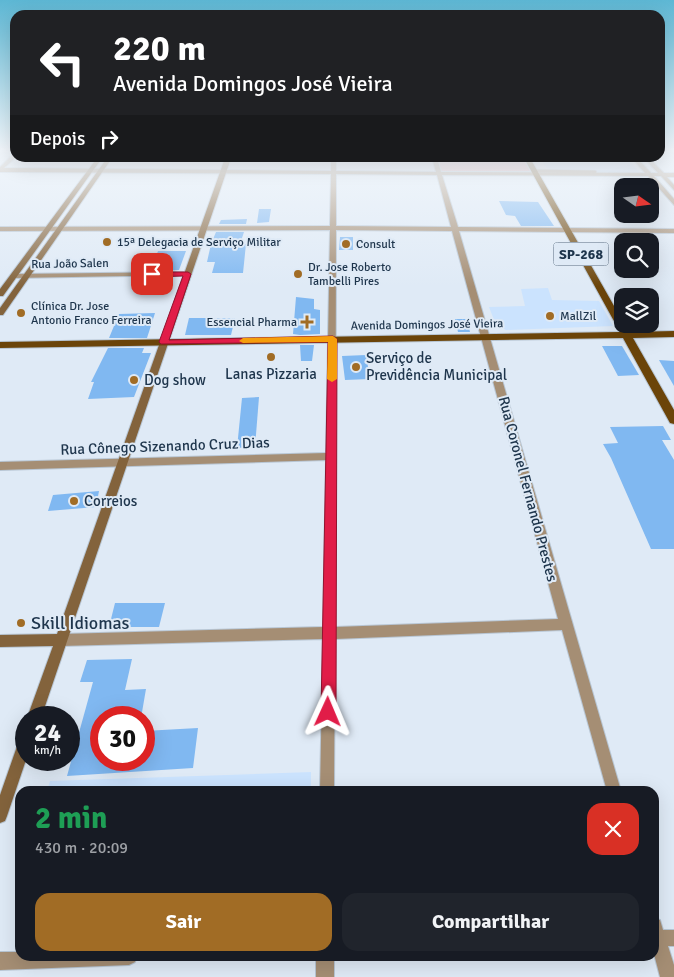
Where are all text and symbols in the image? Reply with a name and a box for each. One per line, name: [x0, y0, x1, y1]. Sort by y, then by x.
text: 220 m: [113, 27, 206, 70]
icon: left: [30, 30, 95, 95]
text: Avenida Domingos José Vieira: [113, 70, 393, 97]
icon: right: [95, 125, 123, 153]
text: Depois: [30, 127, 85, 151]
north arrow: [614, 178, 659, 222]
map controls: [614, 178, 659, 333]
button: search: [614, 233, 659, 278]
place label: 15ª Delegacia de Serviço Militar: [117, 235, 281, 250]
marker: 15ª Delegacia de Serviço Militar: [101, 236, 113, 248]
place label: Consult: [356, 237, 395, 252]
marker: Consult: [340, 238, 352, 250]
road number: SP-268: [554, 242, 608, 266]
pin: [131, 253, 173, 295]
street label: Rua João Salen: [31, 256, 109, 272]
icon: arrive: [138, 260, 166, 288]
place label: Dr. Jose Roberto Tambelli Pires: [308, 260, 391, 289]
marker: Dr. Jose Roberto Tambelli Pires: [292, 268, 304, 280]
button: layers: [614, 288, 659, 333]
place label: Clínica Dr. Jose Antonio Franco Ferreira: [31, 299, 152, 328]
marker: Clínica Dr. Jose Antonio Franco Ferreira: [15, 307, 27, 319]
place label: MallZil: [560, 309, 597, 324]
marker: MallZil: [544, 310, 556, 322]
place label: Essencial Pharma: [206, 315, 297, 330]
marker: Essencial Pharma: [301, 316, 313, 328]
street label: Avenida Domingos José Vieira: [351, 316, 503, 334]
place label: Serviço de Previdência Municipal: [366, 349, 507, 384]
marker: Lanas Pizzaria: [265, 351, 277, 363]
marker: Serviço de Previdência Municipal: [350, 361, 362, 373]
place label: Lanas Pizzaria: [225, 365, 317, 383]
place label: Dog show: [144, 371, 206, 389]
marker: Dog show: [128, 374, 140, 386]
street label: Rua Coronel Fernando Prestes: [495, 394, 562, 584]
street label: Rua Cônego Sizenando Cruz Dias: [60, 433, 270, 459]
place label: Correios: [84, 492, 138, 510]
marker: Correios: [68, 495, 80, 507]
place label: Skill Idiomas: [31, 612, 130, 634]
marker: Skill Idiomas: [15, 617, 27, 629]
position arrow: [301, 685, 353, 737]
speed limit sign: 30: [90, 706, 155, 771]
text: 24: [34, 717, 61, 748]
text: km/h: [34, 743, 61, 758]
text: 2 min: [35, 800, 107, 837]
button: close: [587, 803, 639, 855]
text: 430 m · 20:09: [35, 838, 128, 858]
button: Sair: [35, 893, 332, 951]
button: Compartilhar: [342, 893, 639, 951]

